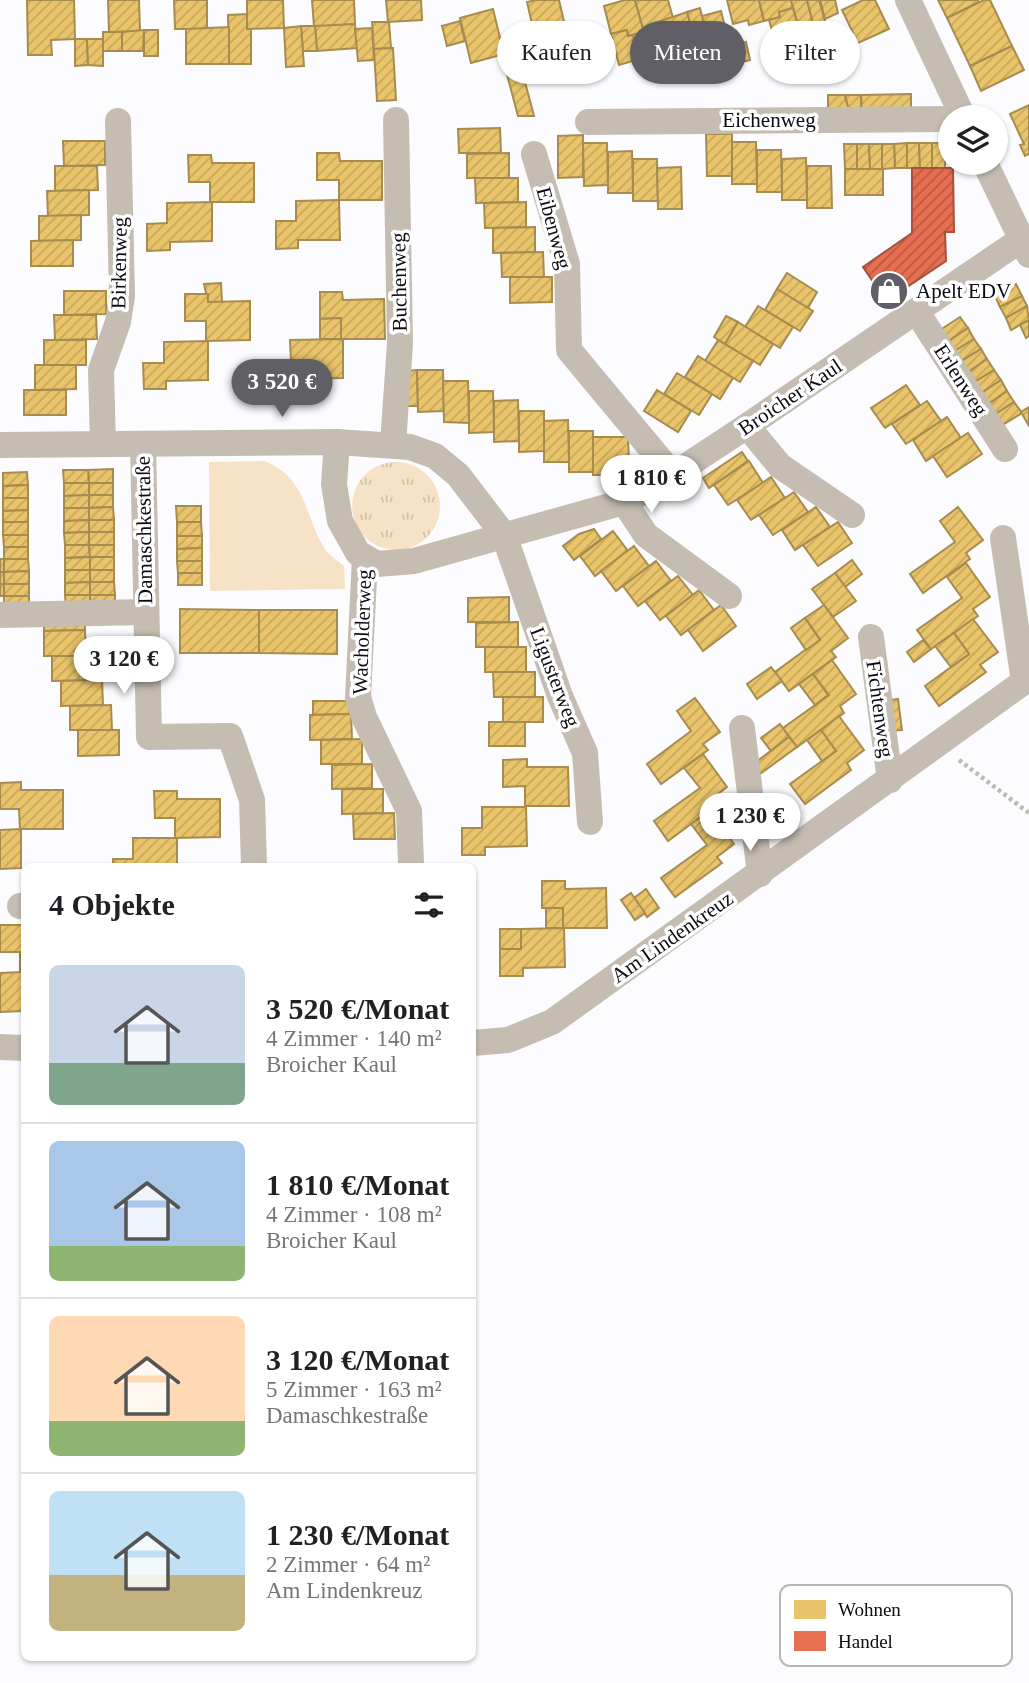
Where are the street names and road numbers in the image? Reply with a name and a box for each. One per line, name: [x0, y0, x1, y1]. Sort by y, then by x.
street label: Eichenweg: [722, 108, 816, 132]
street label: Eibenweg: [532, 184, 577, 272]
street label: Birkenweg: [106, 216, 132, 309]
street label: Buchenweg: [386, 232, 412, 332]
street label: Erlenweg: [929, 340, 993, 421]
street label: Broicher Kaul: [734, 354, 846, 440]
street label: Damaschkestraße: [131, 456, 157, 604]
street label: Wacholderweg: [348, 568, 376, 695]
street label: Ligusterweg: [525, 624, 585, 731]
street label: Fichtenweg: [861, 659, 899, 760]
street label: Am Lindenkreuz: [607, 886, 737, 988]

